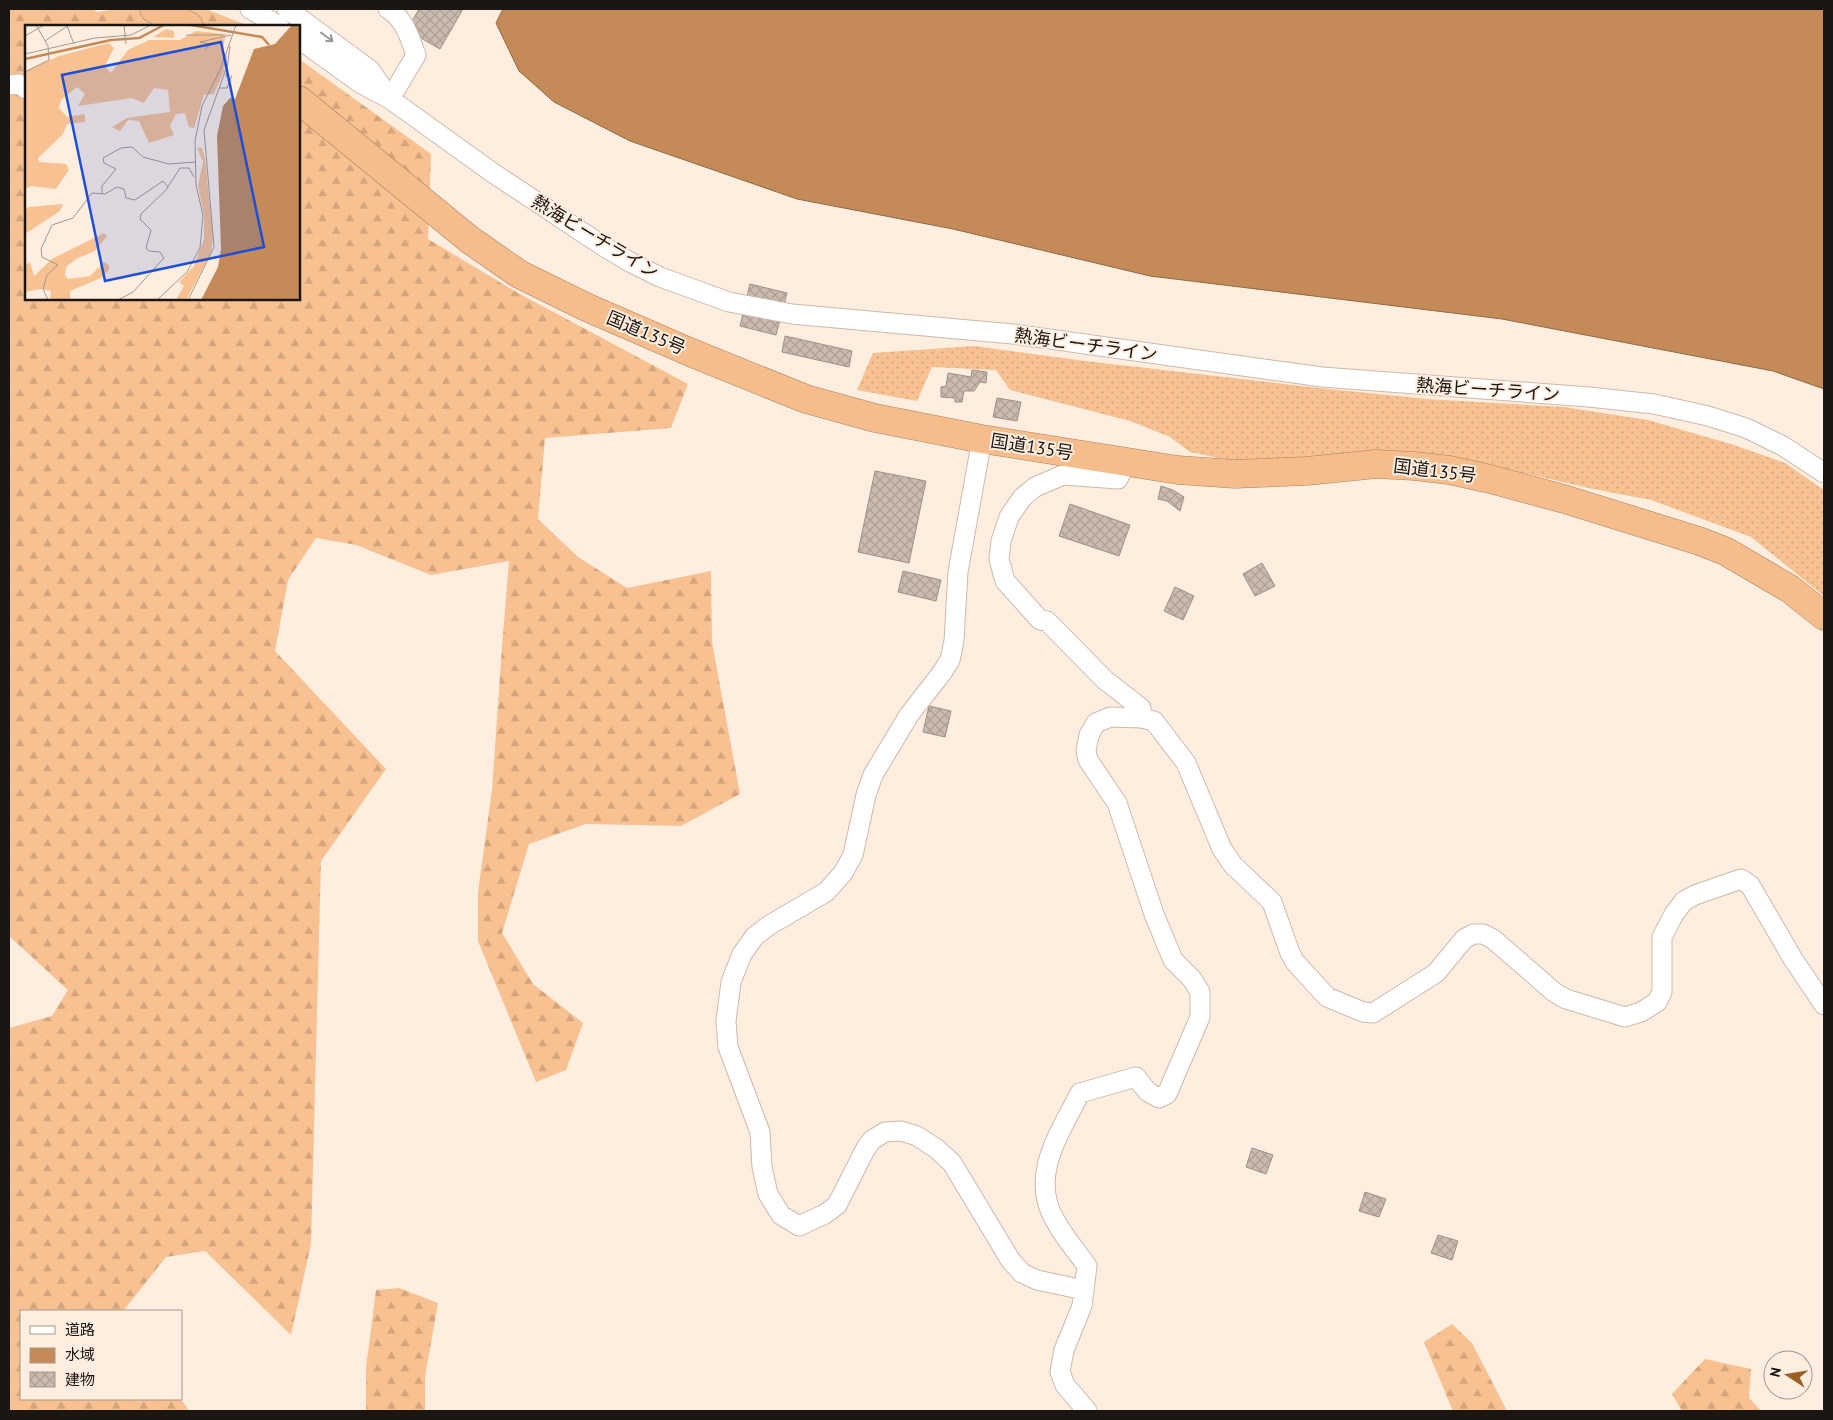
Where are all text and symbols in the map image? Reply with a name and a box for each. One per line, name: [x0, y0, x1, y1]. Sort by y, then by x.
inset map: [25, 25, 300, 300]
one-way arrow: [320, 32, 334, 42]
street label: 熱海ビーチライン: [528, 190, 663, 284]
street label: 国道135号: [603, 306, 689, 359]
street label: 熱海ビーチライン: [1013, 323, 1159, 366]
street label: 熱海ビーチライン: [1415, 373, 1561, 406]
street label: 国道135号: [989, 429, 1075, 464]
street label: 国道135号: [1392, 454, 1478, 487]
legend: [20, 1310, 182, 1400]
text: 道路: [65, 1320, 95, 1339]
text: 水域: [65, 1345, 95, 1364]
north arrow: [1763, 1350, 1813, 1400]
text: N: [1766, 1366, 1785, 1379]
text: 建物: [65, 1370, 95, 1389]

